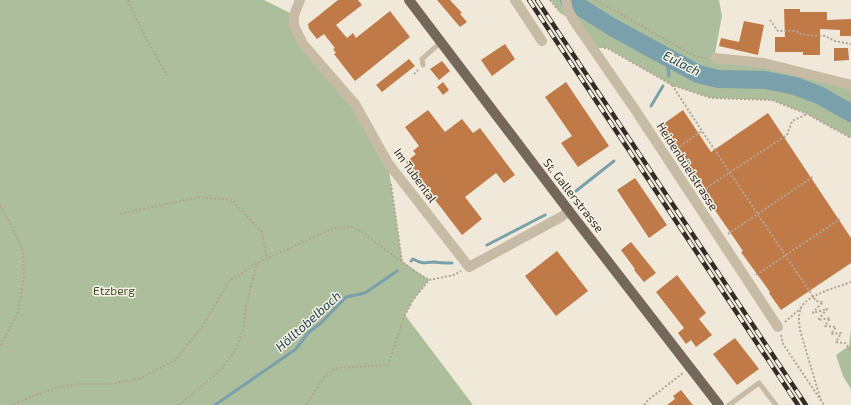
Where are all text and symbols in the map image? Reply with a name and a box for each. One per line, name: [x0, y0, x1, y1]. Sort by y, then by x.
water label: Eulach: [661, 47, 703, 79]
street label: Heidenbüelstrasse: [654, 119, 722, 213]
street label: Im Tubental: [392, 145, 441, 205]
street label: St. Gallerstrasse: [541, 155, 607, 235]
park label: Etzberg: [93, 283, 135, 297]
water label: Hölltobelbach: [272, 287, 344, 355]

